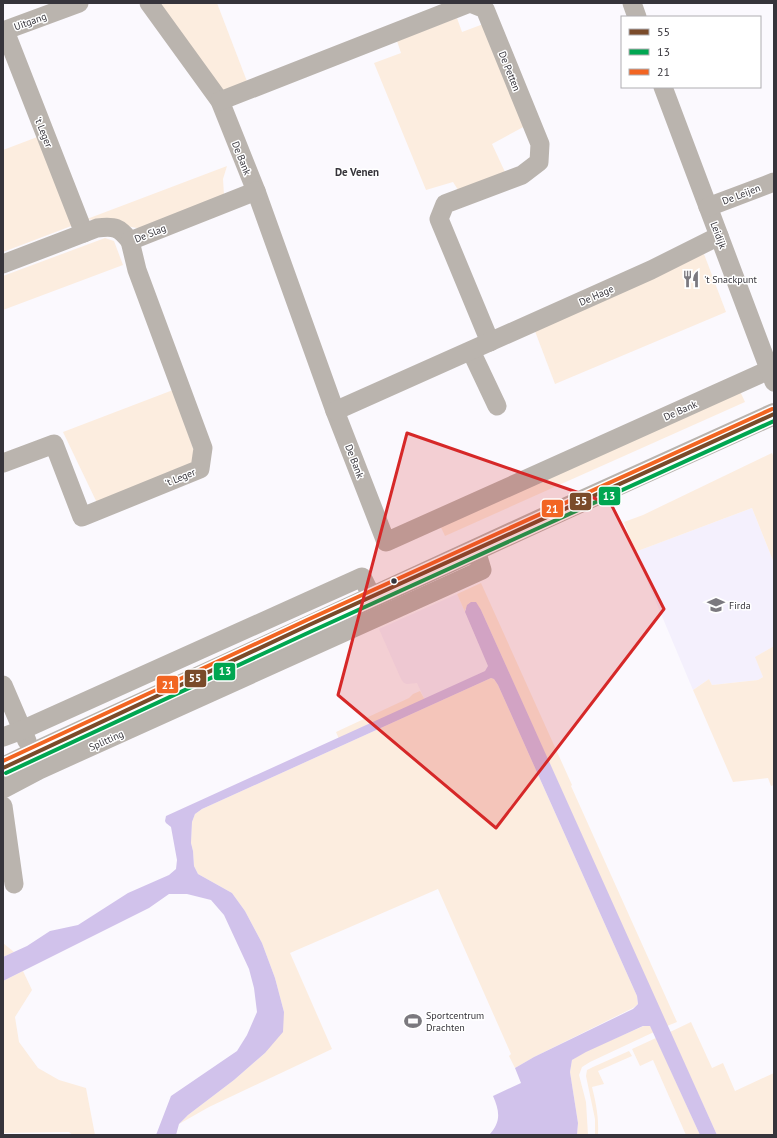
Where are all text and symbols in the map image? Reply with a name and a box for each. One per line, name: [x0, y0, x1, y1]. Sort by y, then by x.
street label: Uitgang: [12, 10, 48, 33]
legend: [621, 16, 761, 88]
text: 55: [657, 24, 670, 39]
text: 13: [657, 44, 670, 59]
street label: De Petten: [496, 49, 523, 93]
text: 21: [657, 64, 670, 79]
street label: 't Leger: [32, 115, 56, 150]
street label: De Bank: [229, 139, 254, 177]
district label: De Venen: [335, 165, 379, 179]
street label: De Leijen: [720, 181, 762, 208]
street label: Leidijk: [707, 220, 730, 251]
street label: De Slag: [133, 221, 168, 246]
restaurant icon: 't Snackpunt: [681, 269, 701, 289]
place label: 't Snackpunt: [704, 273, 758, 286]
street label: De Hage: [577, 282, 615, 309]
street label: De Bank: [661, 397, 699, 424]
street label: De Bank: [342, 442, 367, 480]
street label: 't Leger: [163, 465, 198, 489]
line badge: 13: [598, 486, 621, 506]
text: 13: [603, 489, 615, 503]
line badge: 55: [569, 492, 592, 511]
text: 55: [575, 494, 587, 508]
line badge: 21: [541, 499, 564, 518]
text: 21: [546, 502, 558, 516]
unlabelled marker: [389, 576, 399, 586]
school or university icon: Firda: [706, 595, 726, 615]
place label: Firda: [729, 599, 751, 612]
line badge: 13: [213, 662, 236, 681]
text: 13: [219, 664, 231, 678]
line badge: 55: [184, 669, 207, 688]
text: 55: [189, 671, 201, 685]
line badge: 21: [156, 675, 179, 694]
text: 21: [162, 678, 174, 692]
street label: Splitting: [87, 727, 126, 754]
place label: Sportcentrum Drachten: [426, 1009, 484, 1034]
sports icon: Sportcentrum Drachten: [403, 1011, 423, 1031]

